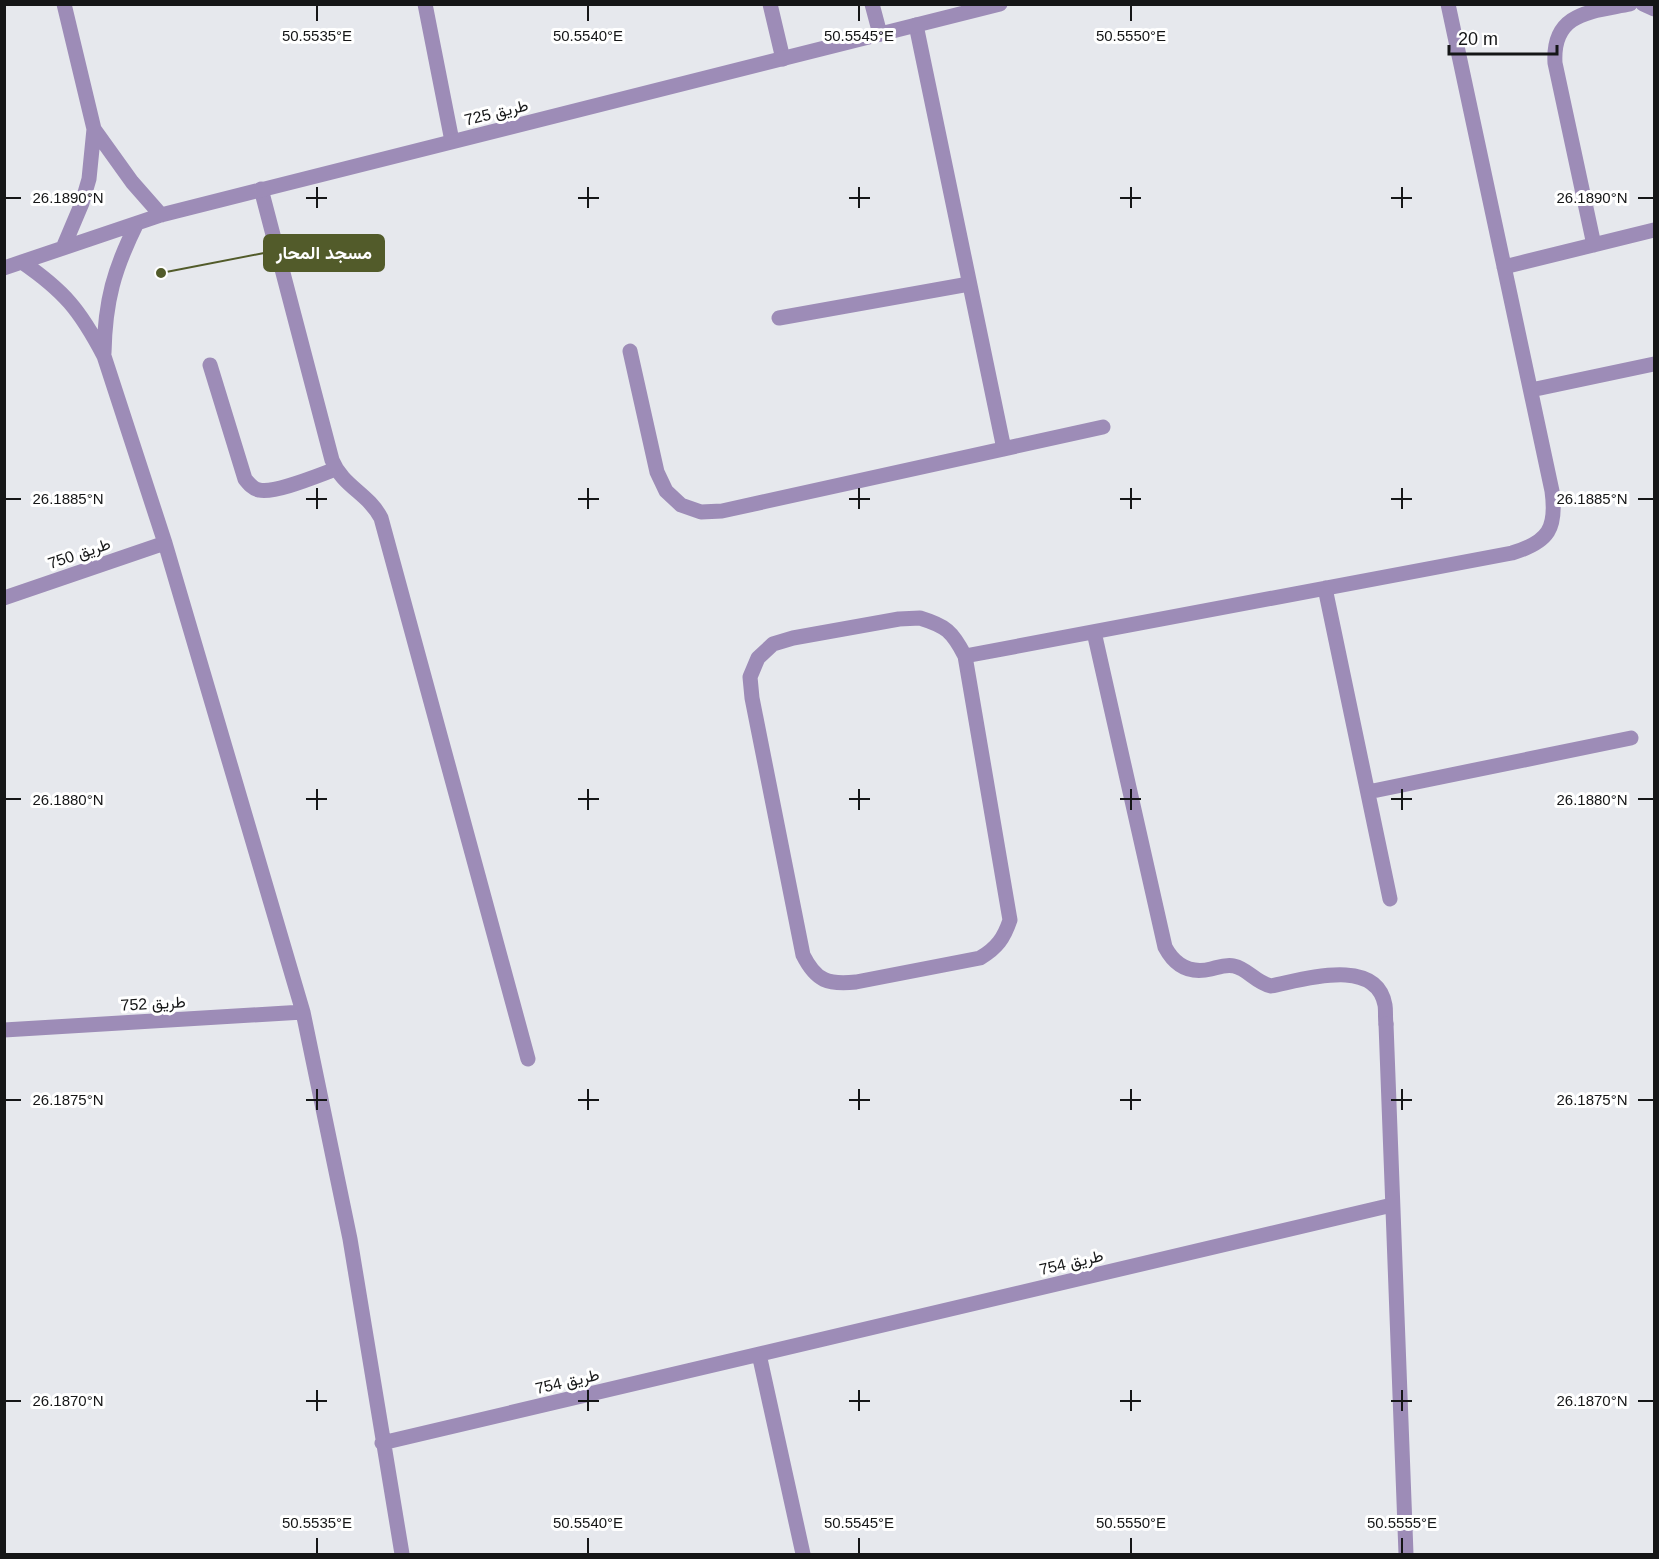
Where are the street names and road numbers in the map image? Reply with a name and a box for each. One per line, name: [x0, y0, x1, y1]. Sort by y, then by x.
street label: طريق 725: [462, 96, 530, 131]
street label: طريق 750: [46, 535, 113, 574]
street label: طريق 752: [120, 993, 186, 1016]
street label: طريق 754: [1037, 1247, 1105, 1280]
street label: طريق 754: [533, 1366, 601, 1399]

